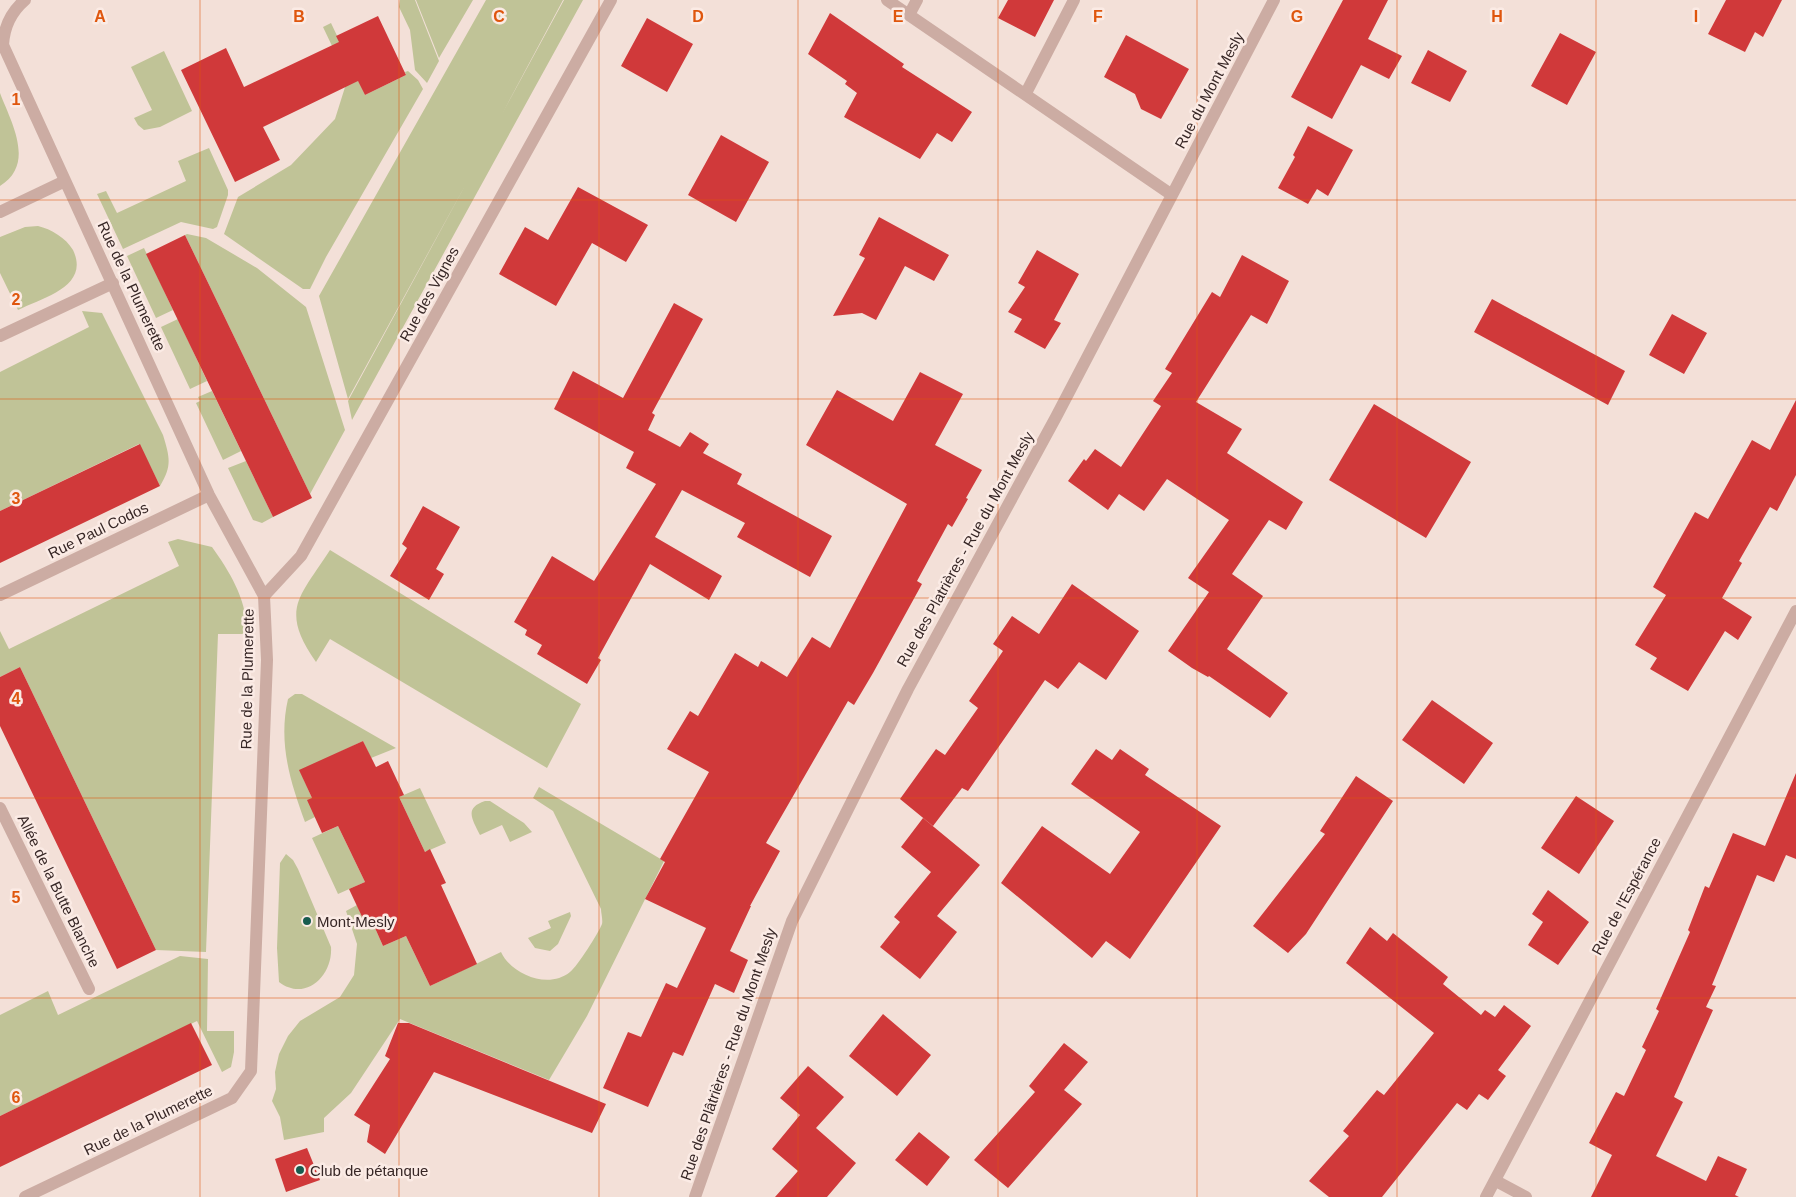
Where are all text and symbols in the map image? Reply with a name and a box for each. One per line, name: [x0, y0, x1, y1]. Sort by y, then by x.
text: A: [94, 8, 106, 25]
text: B: [293, 8, 305, 25]
text: C: [493, 8, 505, 25]
text: D: [692, 8, 704, 25]
text: E: [893, 8, 904, 25]
text: F: [1093, 8, 1103, 25]
text: G: [1291, 8, 1303, 25]
text: H: [1491, 8, 1503, 25]
text: I: [1694, 8, 1698, 25]
street label: Rue du Mont Mesly: [1171, 29, 1247, 151]
text: 1: [12, 91, 21, 108]
street label: Rue de la Plumerette: [95, 219, 169, 353]
street label: Rue des Vignes: [396, 244, 462, 344]
text: 2: [12, 291, 21, 308]
street label: Rue des Platrières - Rue du Mont Mesly: [893, 428, 1037, 669]
text: 3: [12, 490, 21, 507]
street label: Rue Paul Codos: [45, 498, 151, 562]
street label: Rue de la Plumerette: [237, 608, 257, 750]
text: 4: [12, 690, 21, 707]
street label: Allée de la Butte Blanche: [15, 812, 103, 970]
street label: Rue de l'Espérance: [1588, 834, 1664, 958]
text: 5: [12, 889, 21, 906]
place label: Mont-Mesly: [317, 913, 395, 930]
marker: Mont-Mesly: [301, 915, 313, 927]
street label: Rue des Plâtrières - Rue du Mont Mesly: [677, 925, 779, 1182]
street label: Rue de la Plumerette: [81, 1081, 215, 1159]
text: 6: [12, 1089, 21, 1106]
place label: Club de pétanque: [310, 1162, 428, 1179]
marker: Club de pétanque: [294, 1164, 306, 1176]

